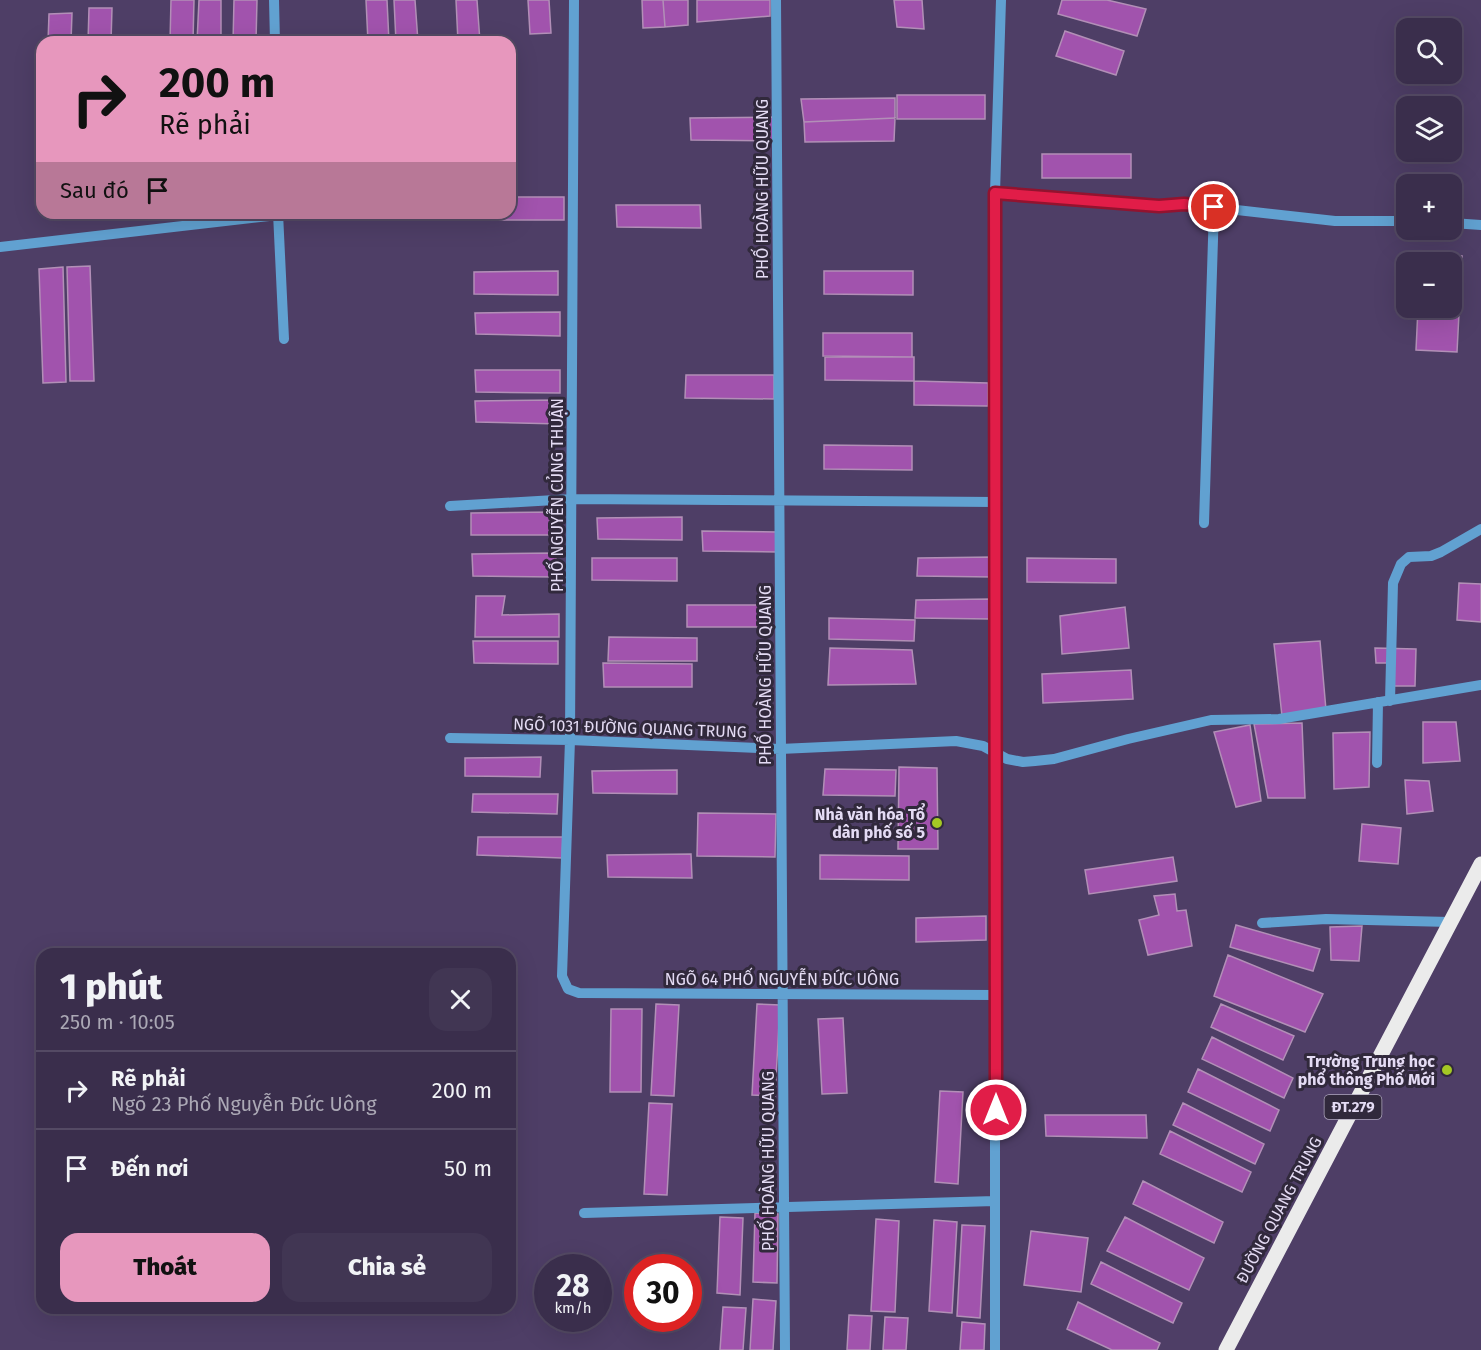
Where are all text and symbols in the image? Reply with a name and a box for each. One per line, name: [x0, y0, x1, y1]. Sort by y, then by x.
map controls: [1396, 18, 1462, 318]
button: search: [1396, 18, 1462, 84]
text: 200 m: [159, 58, 275, 108]
icon: right: [60, 60, 138, 138]
button: layers: [1396, 96, 1462, 162]
street label: PHỐ HOÀNG HỮU QUANG: [750, 99, 772, 279]
text: Rẽ phải: [159, 109, 251, 141]
icon: arrive: [141, 174, 174, 207]
button: +: [1396, 174, 1462, 240]
text: Sau đó: [60, 177, 129, 204]
pin: [1188, 181, 1239, 232]
icon: arrive: [1197, 190, 1230, 223]
button: −: [1396, 252, 1462, 318]
street label: PHỐ NGUYỄN CỦNG THUẬN: [545, 398, 567, 592]
street label: PHỐ HOÀNG HỮU QUANG: [753, 585, 775, 765]
street label: NGÕ 1031 ĐƯỜNG QUANG TRUNG: [513, 713, 747, 742]
place label: Nhà văn hóa Tổ dân phố số 5: [815, 802, 926, 842]
marker: Nhà văn hóa Tổ dân phố số 5: [930, 816, 944, 830]
text: 1 phút: [60, 965, 162, 1009]
street label: NGÕ 64 PHỐ NGUYỄN ĐỨC UÔNG: [665, 967, 899, 989]
button: close: [429, 968, 492, 1031]
text: 250 m · 10:05: [60, 1010, 175, 1034]
place label: Trường Trung học phổ thông Phố Mới: [1298, 1052, 1435, 1089]
marker: Trường Trung học phổ thông Phố Mới: [1440, 1063, 1454, 1077]
text: Rẽ phải: [111, 1065, 186, 1092]
street label: PHỐ HOÀNG HỮU QUANG: [756, 1071, 778, 1251]
icon: right: [60, 1074, 93, 1107]
text: 200 m: [432, 1077, 492, 1104]
position arrow: [964, 1078, 1028, 1142]
text: Ngõ 23 Phố Nguyễn Đức Uông: [111, 1092, 377, 1116]
road number: ĐT.279: [1324, 1095, 1382, 1119]
street label: ĐƯỜNG QUANG TRUNG: [1231, 1133, 1326, 1286]
icon: arrive: [60, 1152, 93, 1185]
text: Đến nơi: [111, 1155, 188, 1182]
text: 50 m: [444, 1155, 492, 1182]
button: Thoát: [60, 1233, 270, 1302]
button: Chia sẻ: [282, 1233, 492, 1302]
speed limit sign: 30: [624, 1254, 702, 1332]
text: 28: [557, 1268, 589, 1304]
text: km/h: [554, 1299, 592, 1317]

